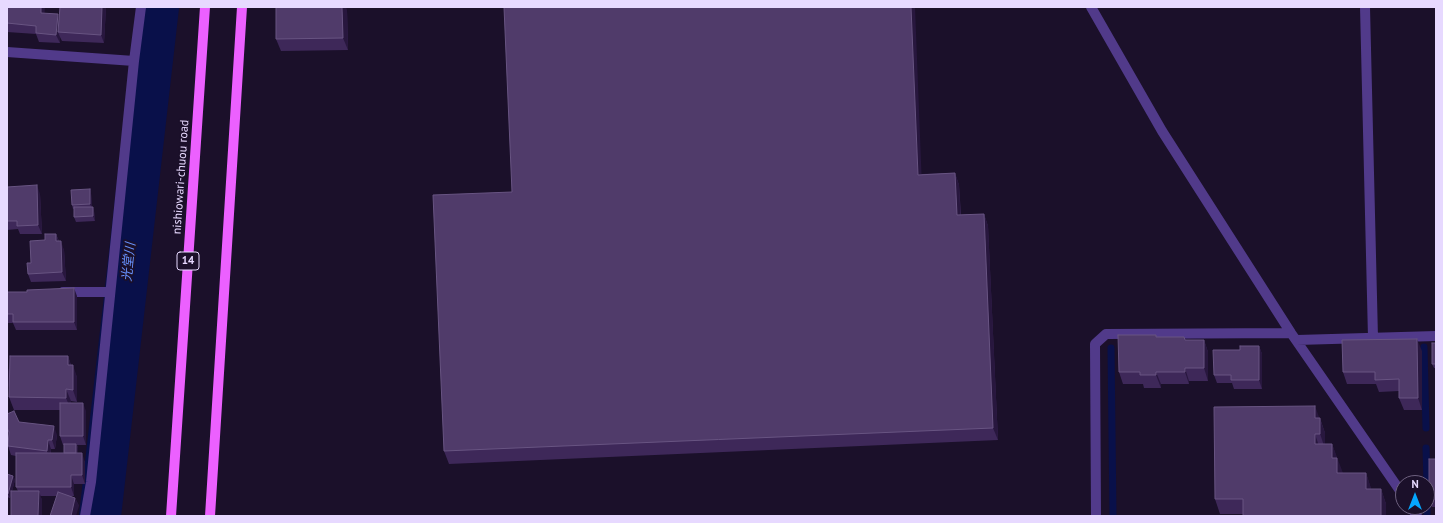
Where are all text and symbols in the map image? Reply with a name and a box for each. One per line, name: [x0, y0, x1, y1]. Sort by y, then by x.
street label: nishiowari-chuou road: [170, 119, 192, 235]
water label: 光堂川: [119, 242, 139, 282]
road number: 14: [177, 252, 199, 270]
north arrow: [1395, 475, 1435, 515]
text: N: [1411, 477, 1419, 491]

